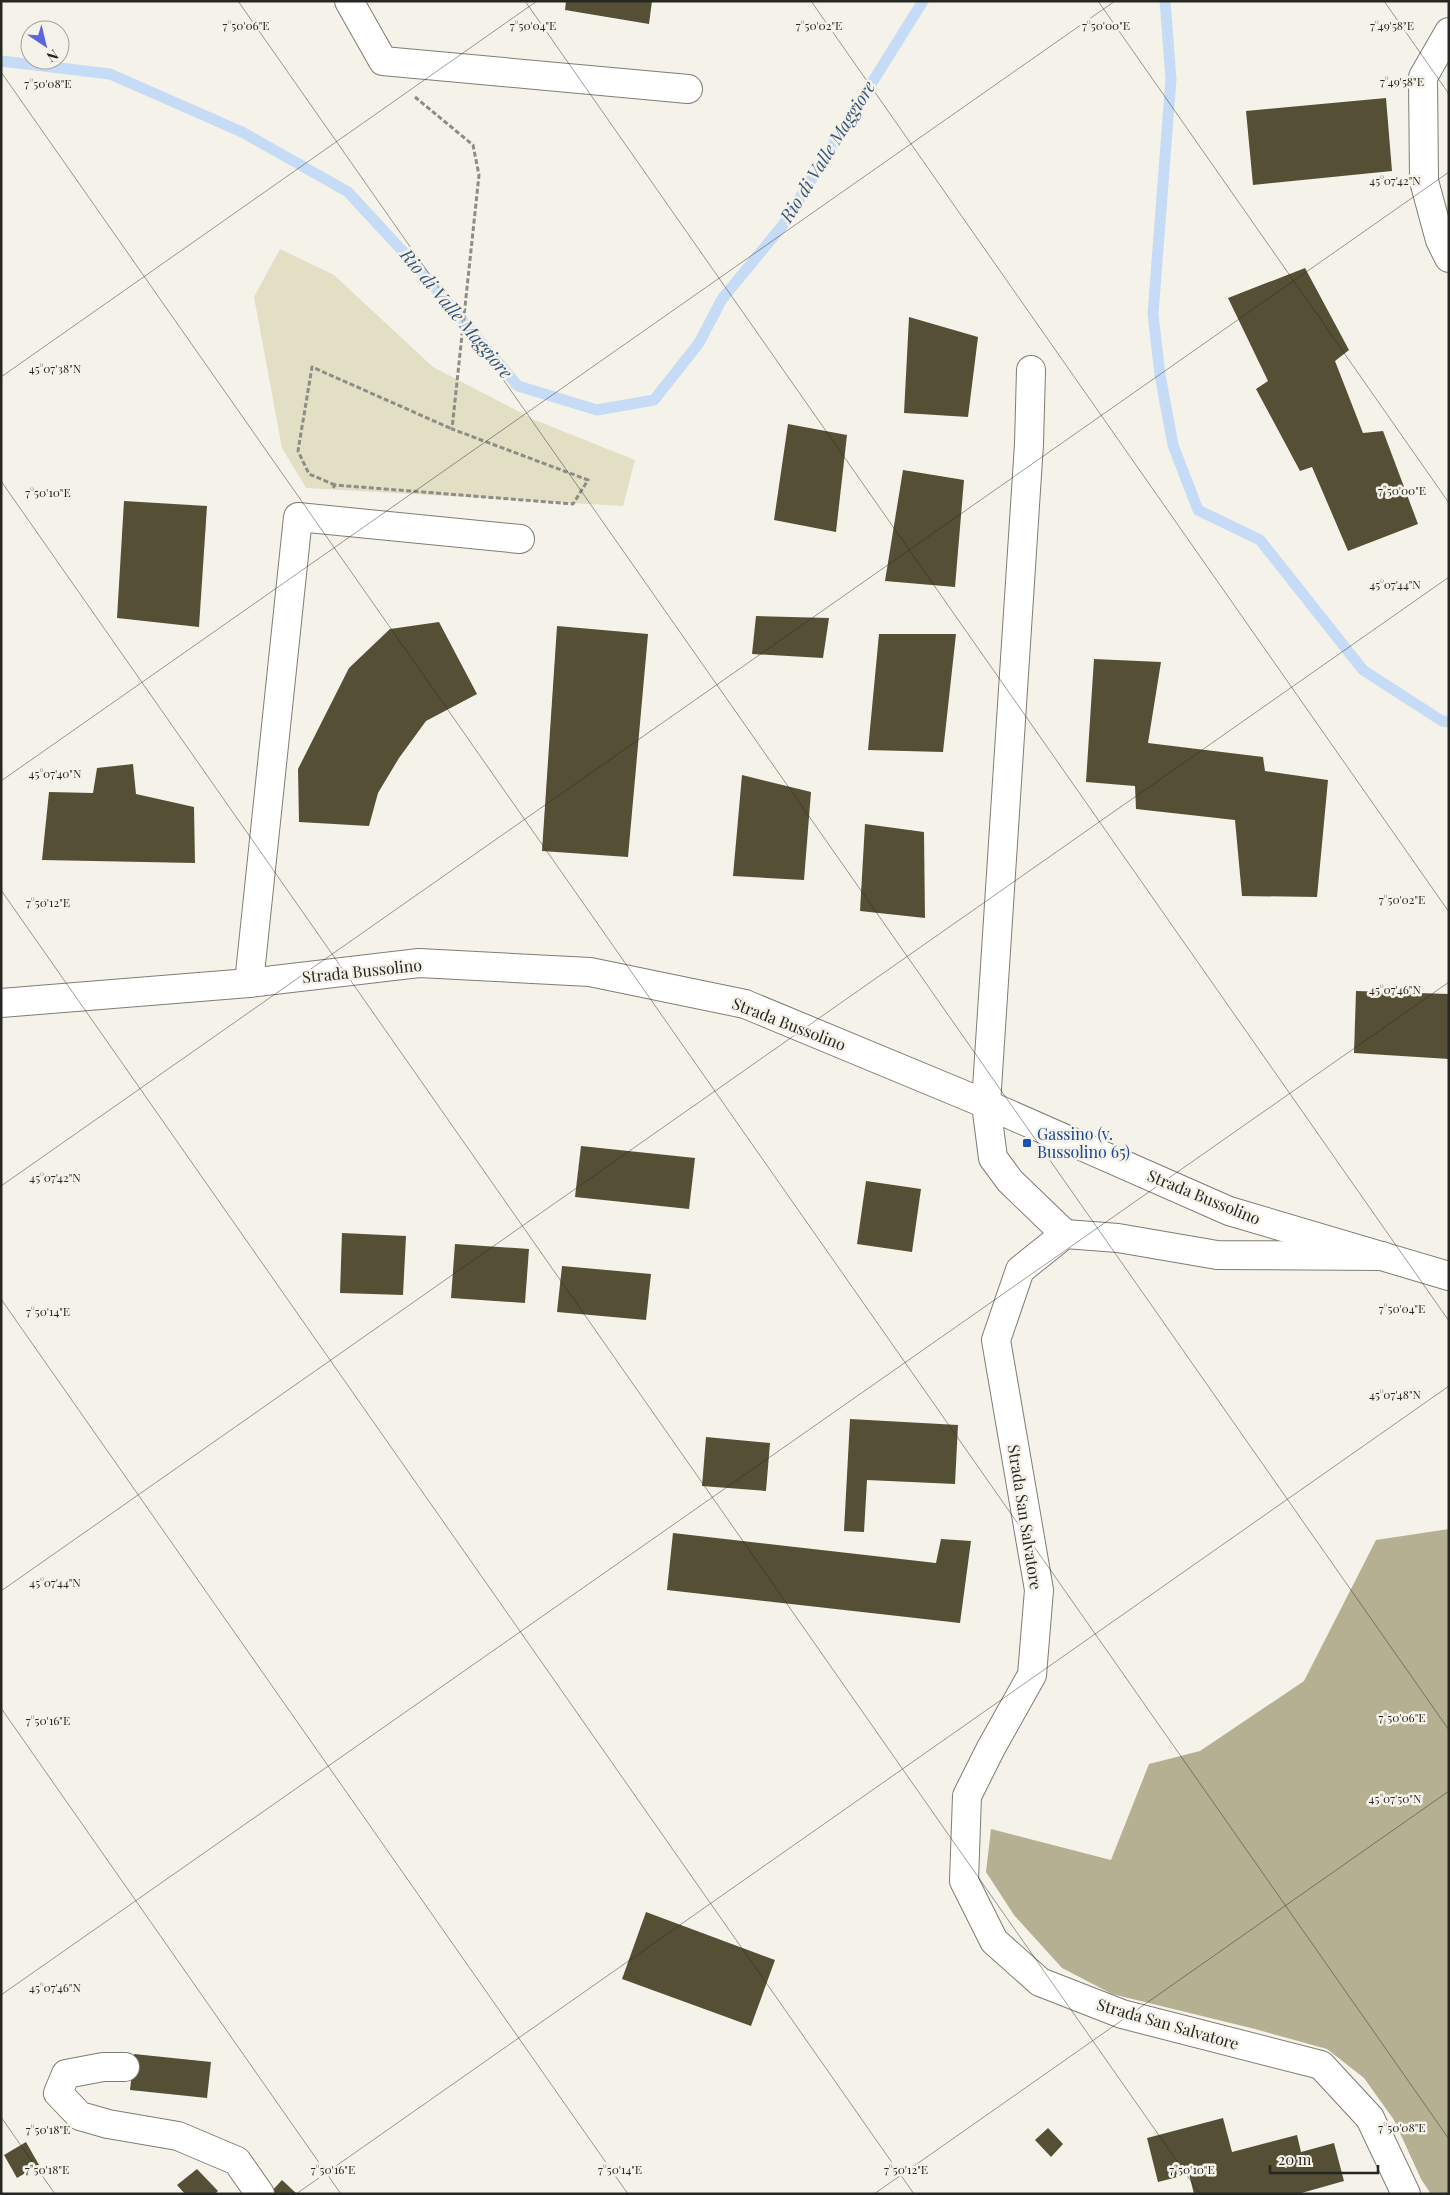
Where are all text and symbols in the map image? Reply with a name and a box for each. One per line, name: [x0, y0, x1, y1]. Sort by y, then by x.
text: 7°50'06"E: [222, 17, 270, 33]
text: 7°50'04"E: [510, 17, 556, 33]
text: 7°50'02"E: [796, 17, 842, 33]
text: 7°50'00"E: [1082, 17, 1130, 33]
text: 7°49'58"E: [1370, 17, 1414, 33]
north arrow: [20, 20, 70, 70]
text: N: [43, 45, 62, 67]
text: 7°49'58"E: [1380, 73, 1424, 89]
text: 7°50'08"E: [24, 75, 72, 91]
water label: Rio di Valle Maggiore: [773, 76, 881, 228]
text: 45°07'42"N: [1369, 172, 1421, 188]
water label: Rio di Valle Maggiore: [395, 243, 518, 384]
text: 45°07'38"N: [29, 360, 82, 376]
text: 7°50'00"E: [1378, 482, 1426, 498]
text: 7°50'10"E: [25, 484, 71, 500]
text: 45°07'44"N: [1369, 576, 1421, 592]
text: 45°07'40"N: [29, 765, 82, 781]
text: 7°50'02"E: [1379, 891, 1425, 907]
text: 7°50'12"E: [26, 894, 70, 910]
street label: Strada Bussolino: [301, 954, 423, 987]
text: 45°07'46"N: [1369, 981, 1421, 997]
street label: Strada Bussolino: [729, 992, 849, 1055]
place label: Gassino (v. Bussolino 65): [1037, 1123, 1130, 1162]
marker: Gassino (v. Bussolino 65): [1021, 1137, 1033, 1149]
street label: Strada Bussolino: [1145, 1164, 1264, 1229]
text: 45°07'42"N: [29, 1169, 81, 1185]
text: 7°50'04"E: [1379, 1300, 1425, 1316]
text: 7°50'14"E: [26, 1303, 70, 1319]
text: 45°07'48"N: [1369, 1386, 1422, 1402]
street label: Strada San Salvatore: [1004, 1443, 1047, 1591]
text: 45°07'44"N: [29, 1574, 81, 1590]
text: 7°50'06"E: [1378, 1709, 1426, 1725]
text: 7°50'16"E: [26, 1712, 70, 1728]
text: 45°07'50"N: [1369, 1790, 1422, 1806]
text: 45°07'46"N: [29, 1979, 81, 1995]
street label: Strada San Salvatore: [1095, 1993, 1242, 2054]
text: 7°50'08"E: [1378, 2119, 1426, 2135]
text: 7°50'18"E: [26, 2121, 70, 2137]
scale bar: [1270, 2142, 1378, 2174]
text: 20 m: [1278, 2149, 1312, 2169]
text: 7°50'18"E: [25, 2161, 69, 2177]
text: 7°50'16"E: [311, 2161, 355, 2177]
text: 7°50'14"E: [598, 2161, 642, 2177]
text: 7°50'12"E: [884, 2161, 928, 2177]
text: 7°50'10"E: [1169, 2161, 1215, 2177]

